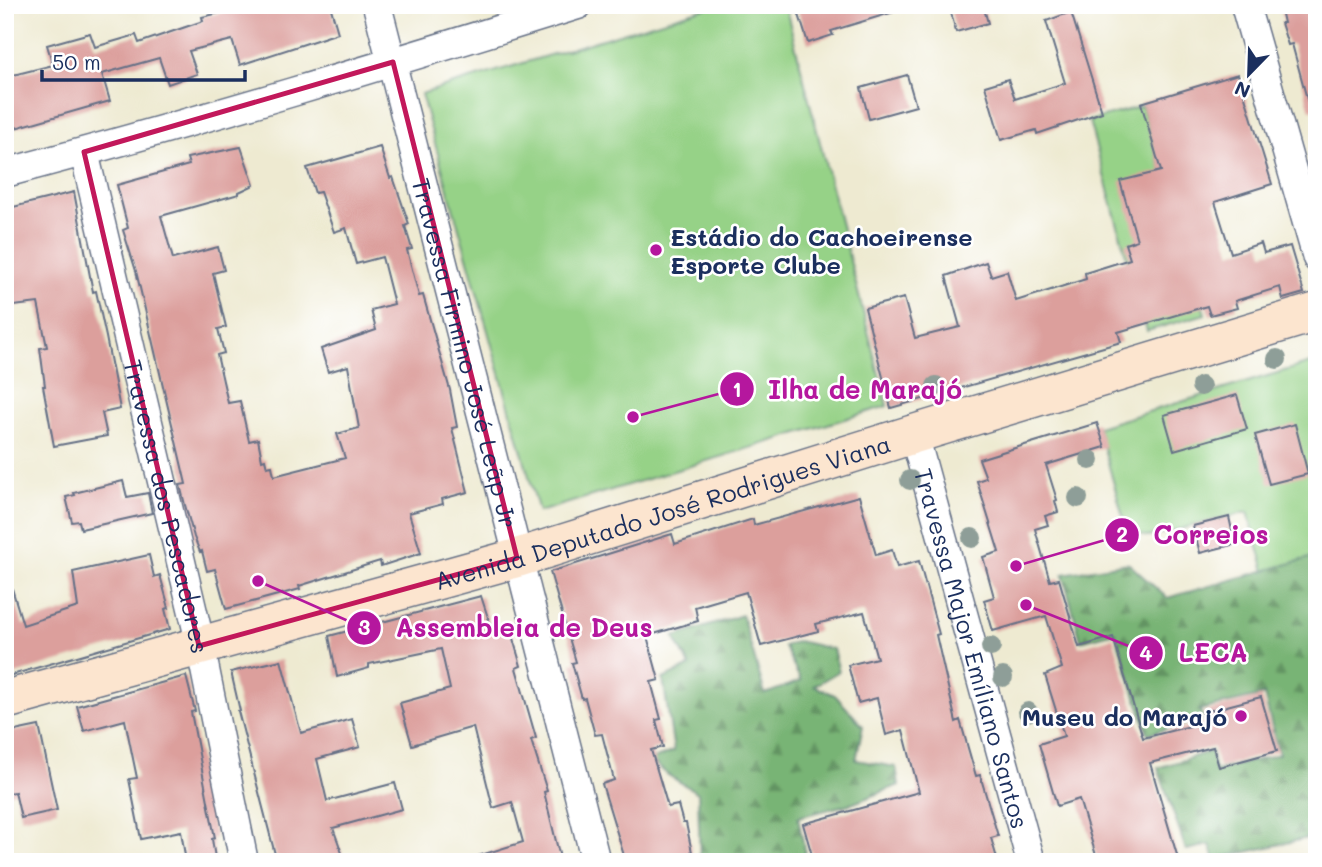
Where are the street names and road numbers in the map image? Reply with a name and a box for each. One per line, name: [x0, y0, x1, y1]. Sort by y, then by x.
street label: Travessa Firmino José Leãp Jr: [406, 174, 526, 531]
street label: Travessa dos Pescadores: [118, 356, 217, 656]
street label: Avenida Deputado José Rodrigues Viana: [431, 427, 894, 596]
street label: Travessa Major Emíliano Santos: [908, 464, 1037, 832]

